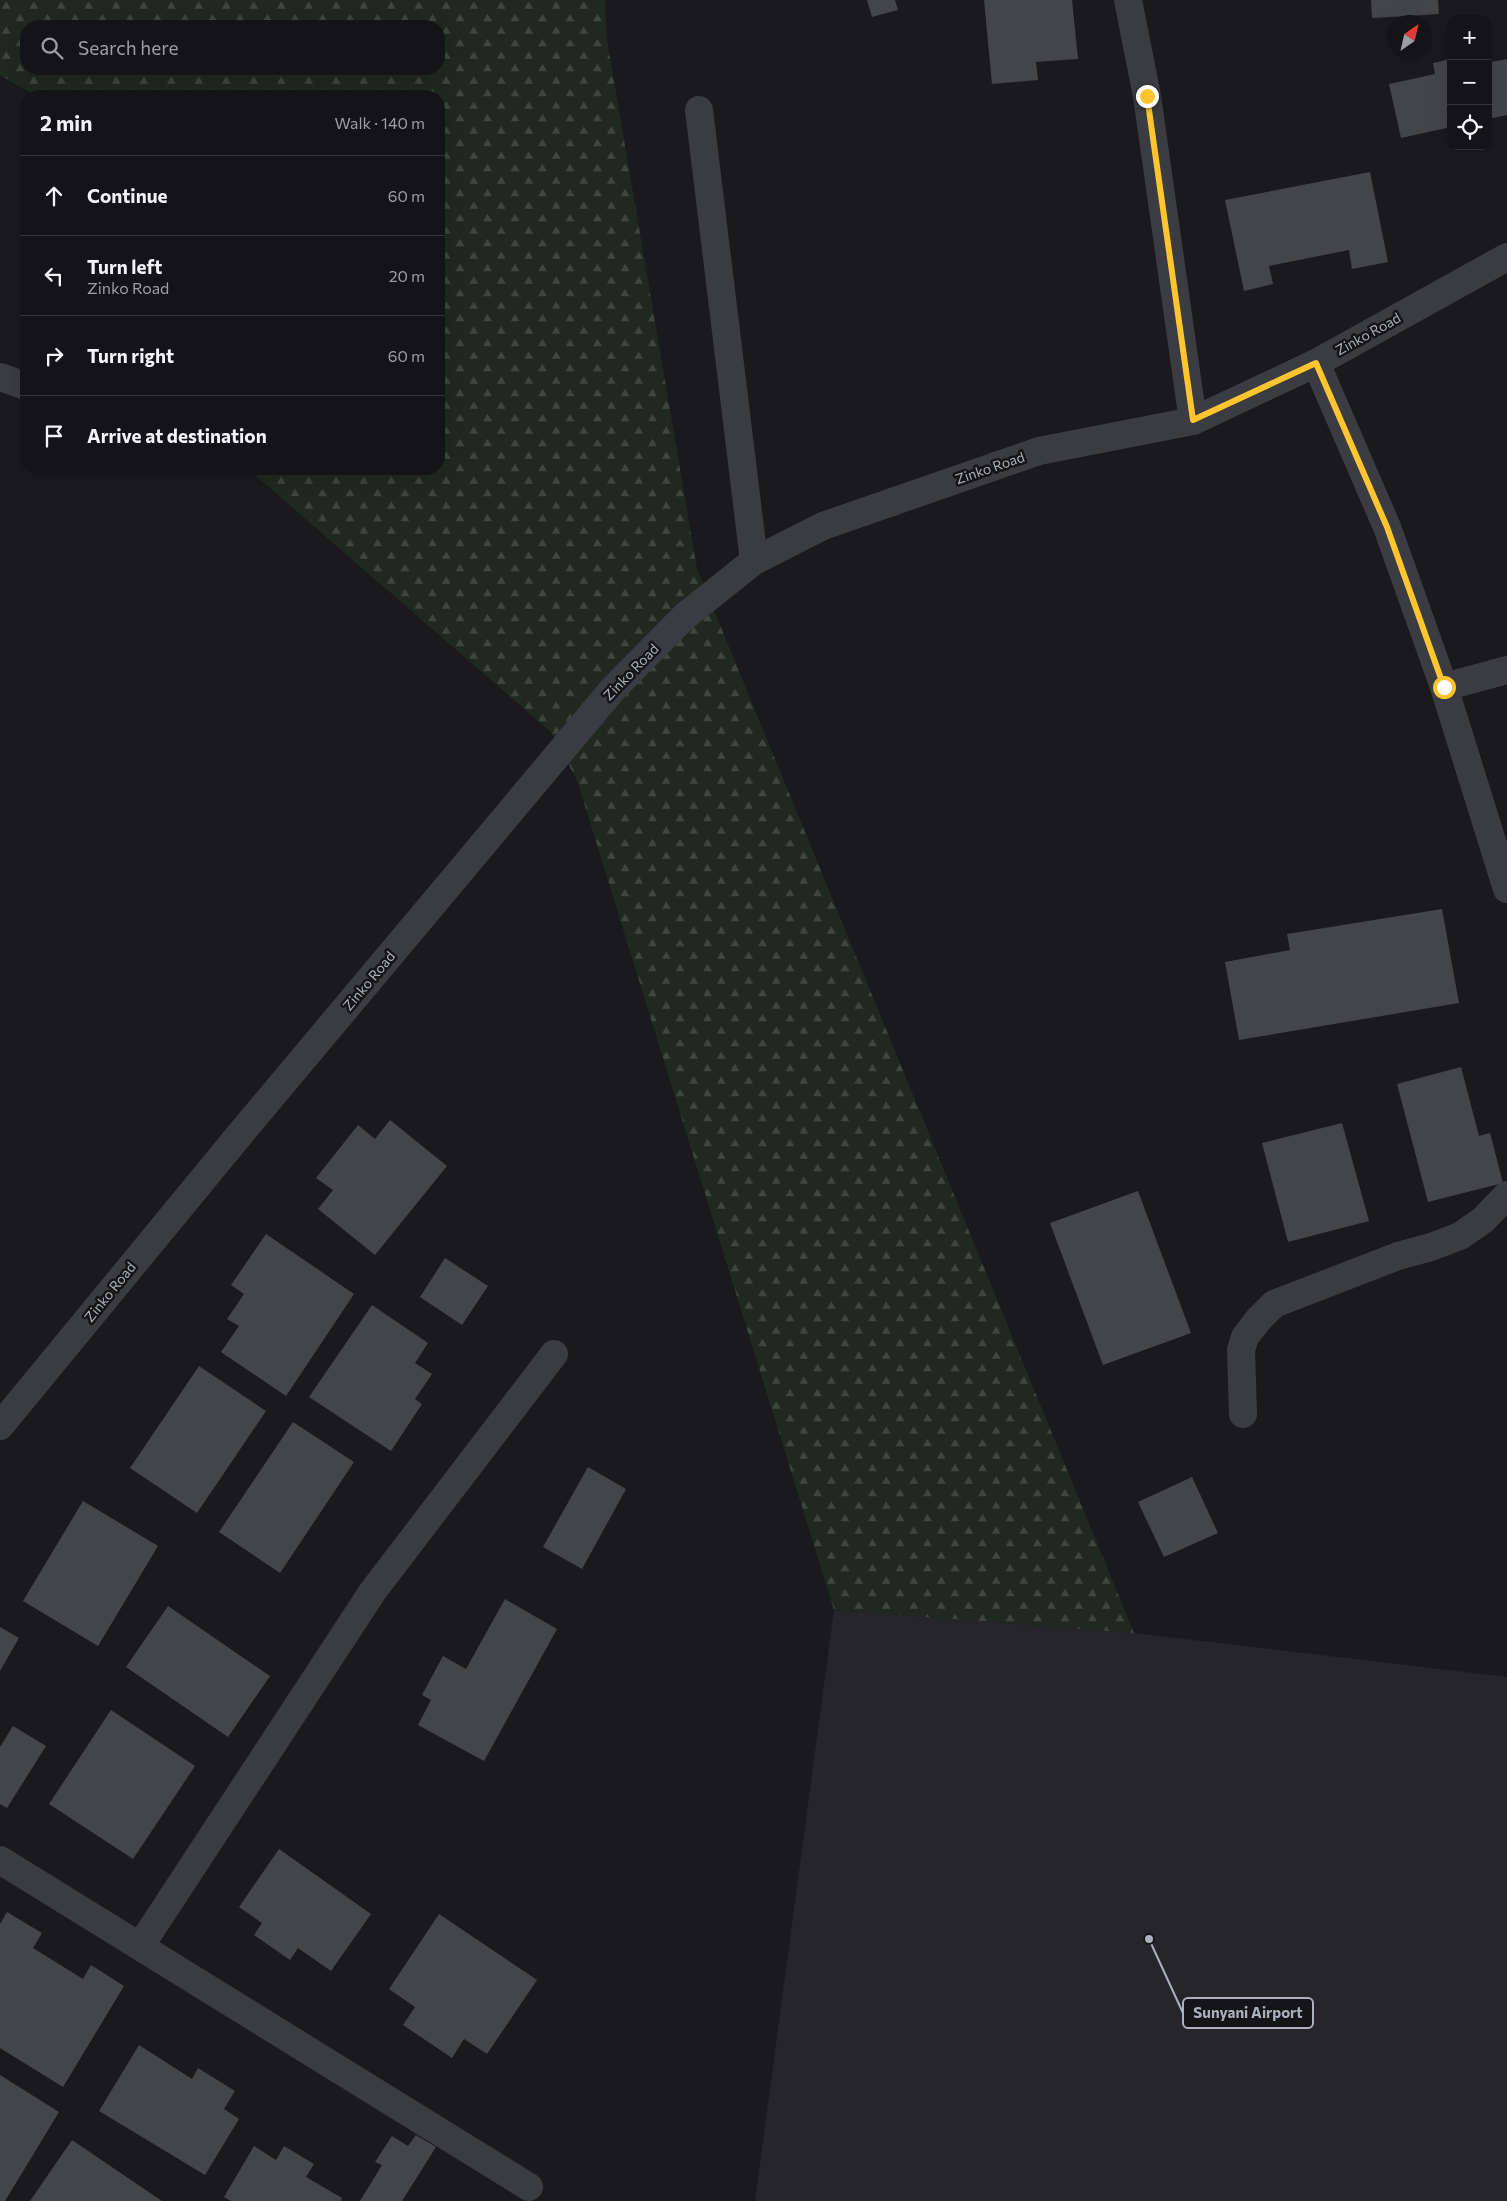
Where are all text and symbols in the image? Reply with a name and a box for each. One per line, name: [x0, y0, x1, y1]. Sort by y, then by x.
north arrow: [1387, 15, 1432, 60]
map controls: [1447, 15, 1492, 150]
button: +: [1447, 15, 1492, 60]
search box: [20, 20, 445, 75]
icon: search: [38, 34, 66, 62]
text: Search here: [78, 36, 178, 59]
button: −: [1447, 60, 1492, 105]
route end: [1136, 85, 1159, 108]
button: locate: [1447, 105, 1492, 150]
text: 2 min: [40, 110, 92, 135]
text: Walk · 140 m: [335, 113, 425, 132]
icon: ahead: [40, 182, 68, 210]
text: Continue: [87, 184, 167, 207]
text: 60 m: [388, 186, 425, 205]
text: Turn left: [87, 255, 162, 278]
icon: left: [40, 262, 68, 290]
text: 20 m: [389, 266, 425, 285]
text: Zinko Road: [87, 278, 169, 297]
street label: Zinko Road: [1332, 309, 1403, 358]
icon: right: [40, 342, 68, 370]
text: Turn right: [87, 344, 174, 367]
text: 60 m: [388, 346, 425, 365]
icon: arrive: [40, 422, 68, 450]
text: Arrive at destination: [87, 424, 267, 447]
street label: Zinko Road: [953, 448, 1027, 487]
street label: Zinko Road: [600, 640, 662, 703]
route start: [1433, 676, 1456, 699]
street label: Zinko Road: [339, 948, 398, 1014]
street label: Zinko Road: [80, 1258, 139, 1325]
callout: Sunyani Airport: [1183, 1998, 1313, 2028]
text: Sunyani Airport: [1193, 2003, 1303, 2021]

